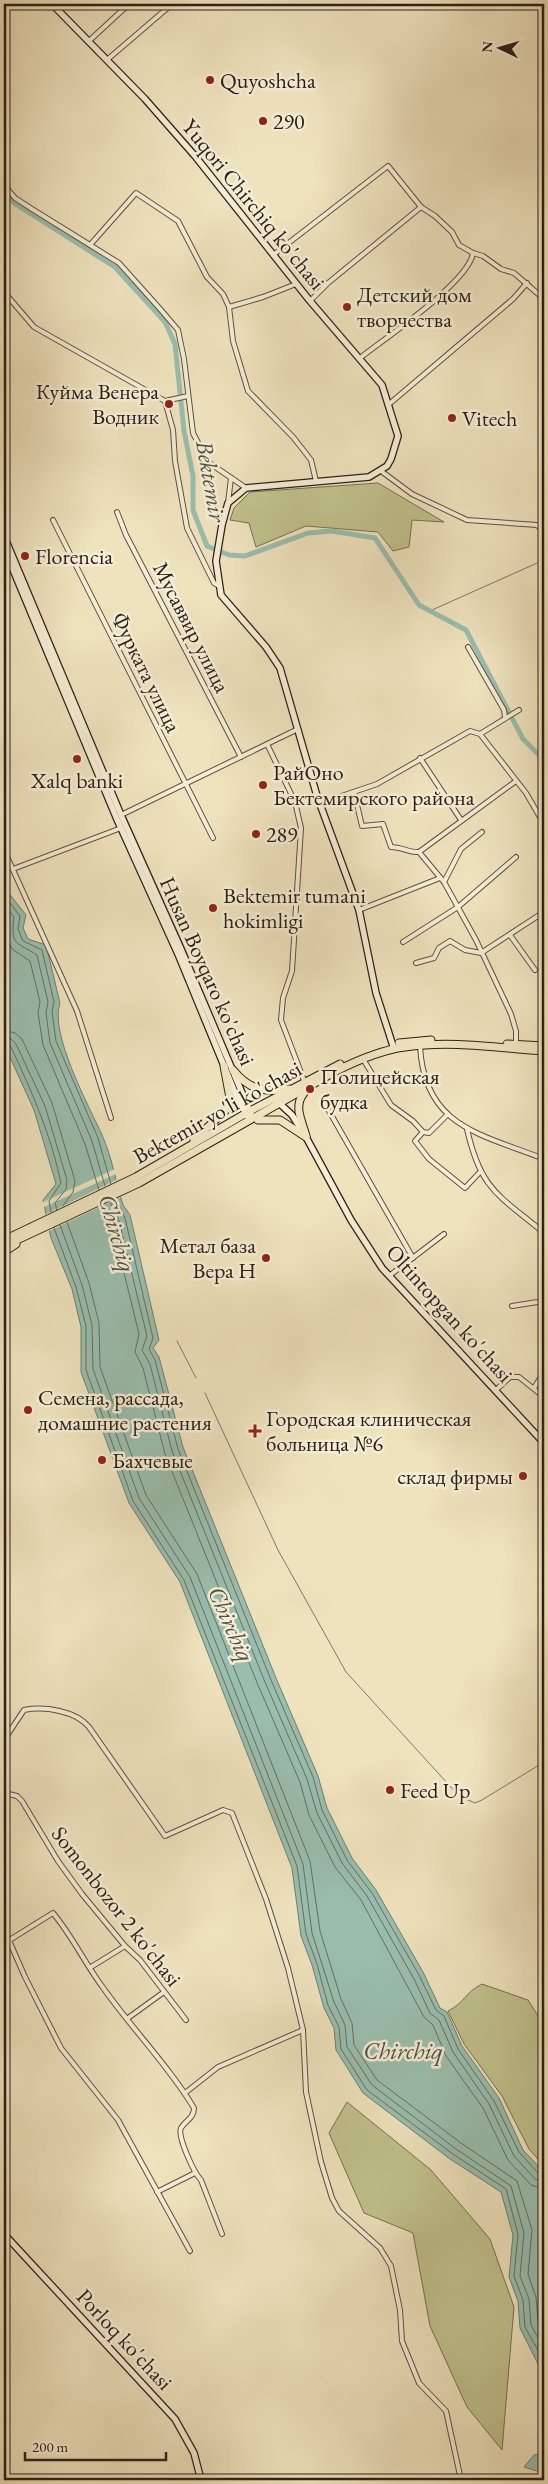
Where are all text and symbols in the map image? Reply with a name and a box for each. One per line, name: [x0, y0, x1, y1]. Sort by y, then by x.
north arrow: [476, 22, 526, 72]
text: N: [478, 40, 497, 53]
place label: Quyoshcha: [220, 66, 316, 95]
marker: Quyoshcha: [204, 74, 216, 86]
place label: 290: [273, 107, 305, 136]
street label: Yuqori Chirchiq ko'chasi: [176, 113, 332, 296]
marker: 290: [257, 115, 269, 127]
place label: Детcкий дом творчества: [357, 280, 472, 334]
marker: Детcкий дом творчества: [341, 301, 353, 313]
place label: Куйма Венера Водник: [36, 377, 159, 431]
marker: Куйма Венера Водник: [163, 398, 175, 410]
place label: Vitech: [462, 404, 517, 433]
marker: Vitech: [446, 412, 458, 424]
water label: Bektemir: [189, 437, 234, 526]
place label: Florencia: [35, 542, 113, 571]
marker: Florencia: [19, 550, 31, 562]
street label: Мусаввир улица: [146, 557, 237, 698]
street label: Фурката улица: [105, 607, 188, 737]
marker: Xalq banki: [71, 753, 83, 765]
place label: РайОно Бектемирского района: [273, 758, 475, 812]
place label: Xalq banki: [30, 766, 123, 795]
marker: РайОно Бектемирского района: [257, 779, 269, 791]
place label: 289: [266, 820, 298, 849]
marker: 289: [250, 828, 262, 840]
street label: Husan Boyqaro ko'chasi: [153, 872, 262, 1070]
place label: Bektemir tumani hokimligi: [223, 881, 366, 935]
marker: Bektemir tumani hokimligi: [207, 902, 219, 914]
street label: Bektemir yo'li ko'chasi: [128, 1054, 307, 1171]
place label: Полицейская будка: [320, 1062, 440, 1116]
marker: Полицейская будка: [304, 1083, 316, 1095]
water label: Chirchiq: [91, 1190, 143, 1276]
place label: Метал база Вера Н: [160, 1231, 256, 1285]
street label: Oltintopgan ko'chasi: [380, 1238, 520, 1389]
marker: Метал база Вера Н: [260, 1252, 272, 1264]
place label: Семена, рассада, домашние растения: [38, 1383, 212, 1437]
marker: Семена, рассада, домашние растения: [22, 1404, 34, 1416]
place label: Городская клиническая больница №6: [266, 1404, 471, 1458]
marker: Городская клиническая больница №6: [248, 1424, 262, 1438]
place label: Бахчевые: [112, 1446, 193, 1475]
marker: Бахчевые: [96, 1454, 108, 1466]
place label: склад фирмы: [397, 1462, 513, 1491]
marker: склад фирмы: [517, 1470, 529, 1482]
water label: Chirchiq: [200, 1581, 262, 1667]
place label: Feed Up: [400, 1776, 471, 1805]
marker: Feed Up: [384, 1784, 396, 1796]
street label: Somonbozor 2 ko'chasi: [45, 1820, 188, 1992]
water label: Chirchiq: [363, 2035, 443, 2067]
street label: Porloq ko'chasi: [70, 2282, 179, 2396]
scale bar: [25, 2429, 166, 2461]
text: 200 m: [32, 2437, 69, 2456]

